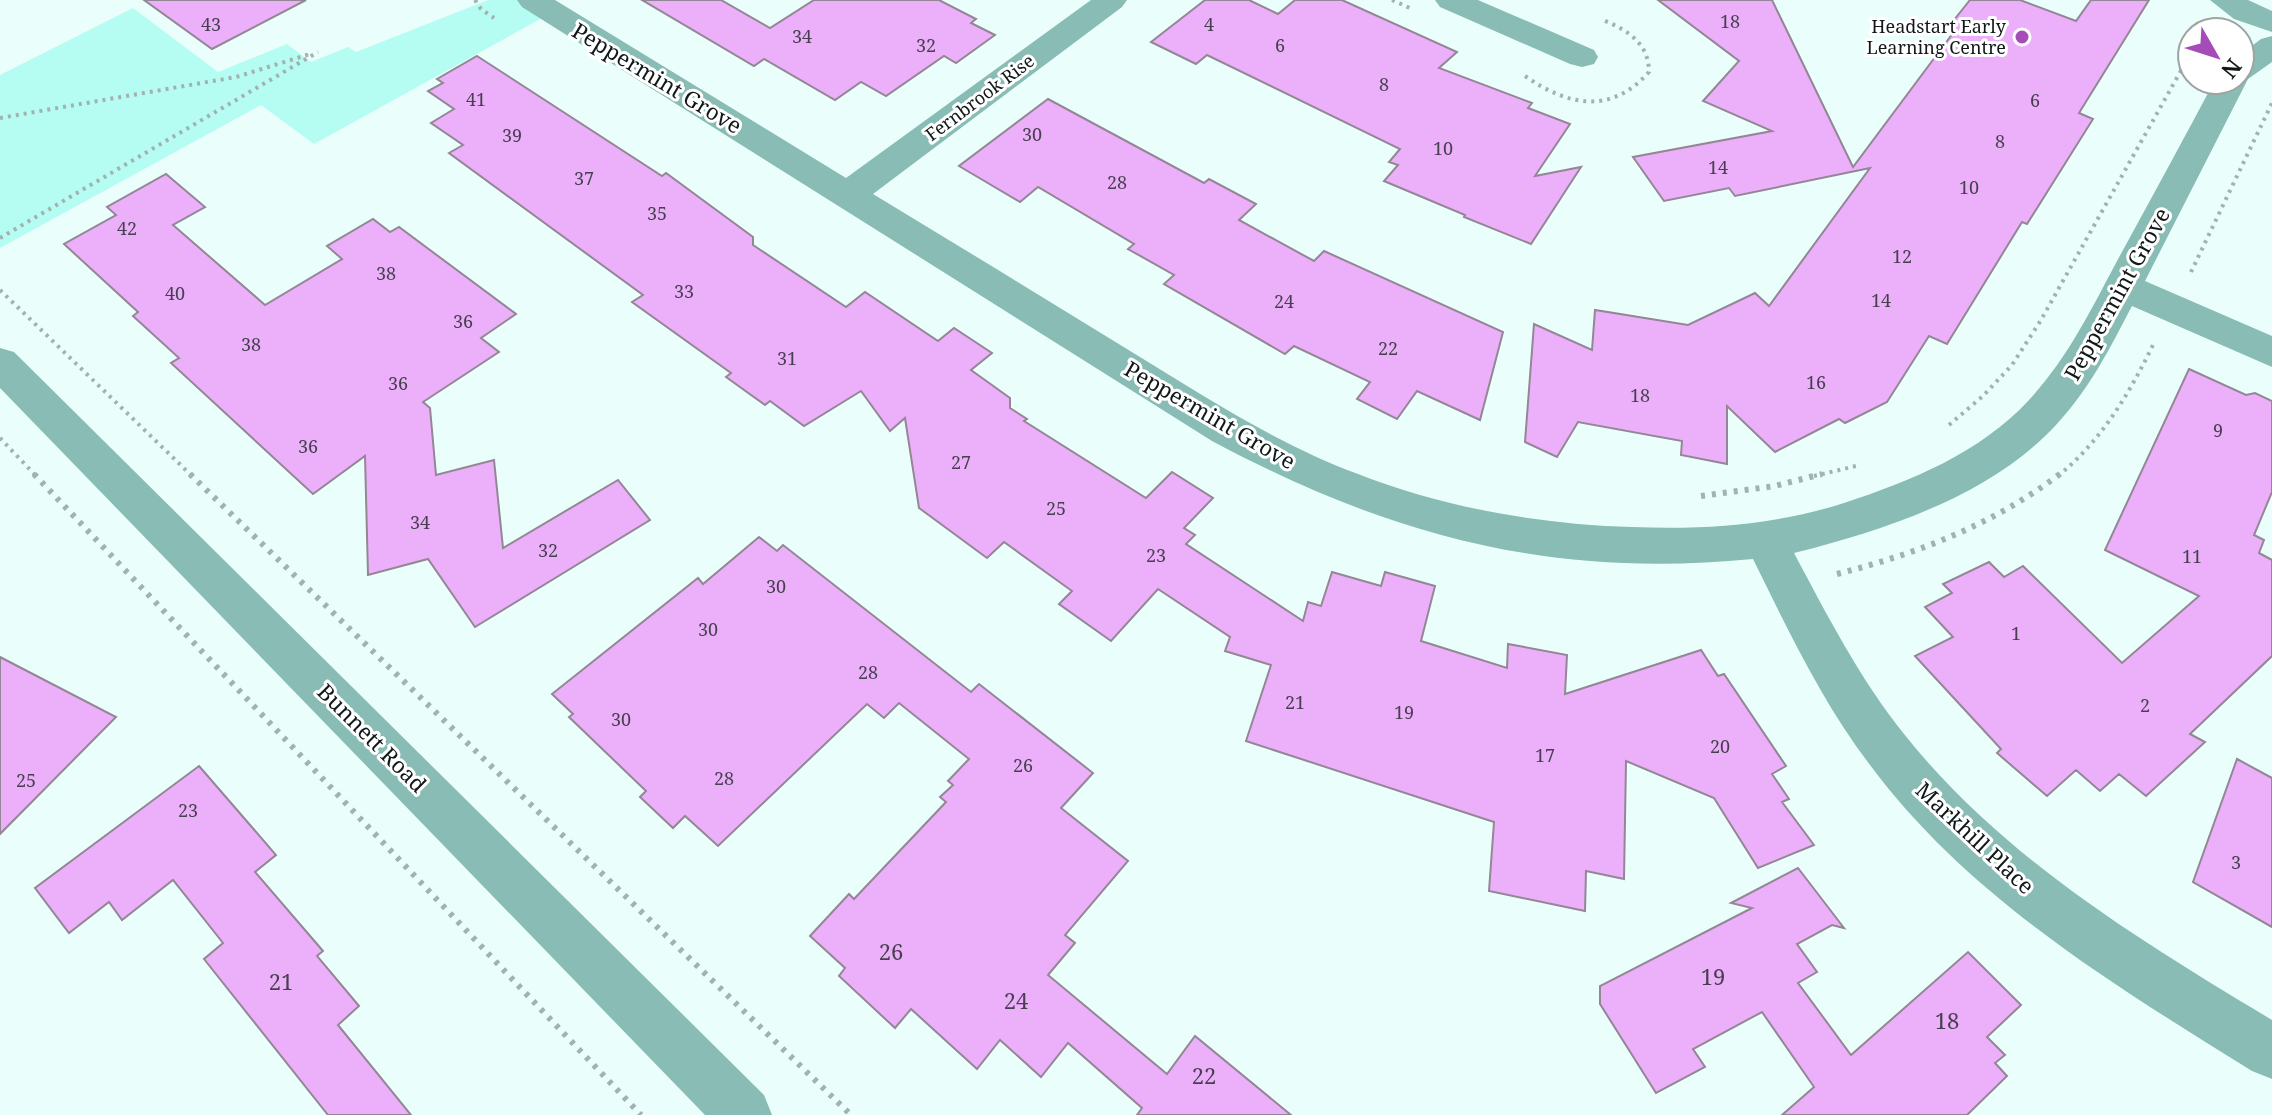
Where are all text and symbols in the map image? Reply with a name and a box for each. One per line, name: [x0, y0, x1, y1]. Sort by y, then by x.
house number: 18: [1720, 9, 1740, 33]
house number: 43: [201, 12, 221, 36]
house number: 4: [1204, 12, 1214, 36]
place label: Headstart Early Learning Centre: [1866, 14, 2007, 59]
street label: Peppermint Grove: [567, 15, 748, 140]
north arrow: [2176, 16, 2256, 96]
house number: 34: [792, 24, 812, 48]
marker: Headstart Early Learning Centre: [2013, 28, 2031, 46]
house number: 32: [916, 33, 936, 57]
house number: 6: [1275, 33, 1285, 57]
street label: Fernbrook Rise: [920, 48, 1039, 146]
text: N: [2215, 53, 2249, 85]
house number: 8: [1379, 72, 1389, 96]
house number: 41: [466, 87, 486, 111]
house number: 6: [2030, 88, 2040, 112]
house number: 30: [1022, 122, 1042, 146]
house number: 39: [502, 123, 522, 147]
house number: 8: [1995, 129, 2005, 153]
house number: 10: [1433, 136, 1453, 160]
house number: 14: [1708, 155, 1728, 179]
house number: 37: [574, 166, 594, 190]
house number: 28: [1107, 170, 1127, 194]
house number: 10: [1959, 175, 1979, 199]
house number: 35: [647, 201, 667, 225]
street label: Peppermint Grove: [2056, 202, 2176, 385]
house number: 42: [117, 216, 137, 240]
house number: 12: [1892, 244, 1912, 268]
house number: 38: [376, 261, 396, 285]
house number: 33: [674, 279, 694, 303]
house number: 40: [165, 281, 185, 305]
house number: 14: [1871, 288, 1891, 312]
house number: 24: [1274, 289, 1294, 313]
house number: 36: [453, 309, 473, 333]
house number: 38: [241, 332, 261, 356]
house number: 22: [1378, 336, 1398, 360]
house number: 31: [777, 346, 797, 370]
street label: Peppermint Grove: [1119, 353, 1302, 475]
house number: 16: [1806, 370, 1826, 394]
house number: 36: [388, 371, 408, 395]
house number: 18: [1630, 383, 1650, 407]
house number: 9: [2213, 418, 2223, 442]
house number: 36: [298, 434, 318, 458]
house number: 27: [951, 450, 971, 474]
house number: 25: [1046, 496, 1066, 520]
house number: 34: [410, 510, 430, 534]
house number: 32: [538, 538, 558, 562]
house number: 23: [1146, 543, 1166, 567]
house number: 11: [2182, 544, 2202, 568]
house number: 30: [766, 574, 786, 598]
house number: 30: [698, 617, 718, 641]
house number: 1: [2011, 621, 2021, 645]
house number: 28: [858, 660, 878, 684]
street label: Bunnett Road: [312, 676, 434, 799]
house number: 21: [1285, 690, 1305, 714]
house number: 2: [2140, 693, 2150, 717]
house number: 19: [1394, 700, 1414, 724]
house number: 30: [611, 707, 631, 731]
house number: 20: [1710, 734, 1730, 758]
house number: 17: [1535, 743, 1555, 767]
house number: 26: [1013, 753, 1033, 777]
house number: 28: [714, 766, 734, 790]
house number: 25: [16, 768, 36, 792]
street label: Markhill Place: [1910, 775, 2041, 900]
house number: 23: [178, 798, 198, 822]
house number: 3: [2231, 850, 2241, 874]
house number: 26: [879, 936, 903, 966]
house number: 19: [1701, 961, 1725, 991]
house number: 21: [269, 966, 293, 996]
house number: 24: [1004, 985, 1028, 1015]
house number: 18: [1935, 1005, 1959, 1035]
house number: 22: [1192, 1060, 1216, 1090]

